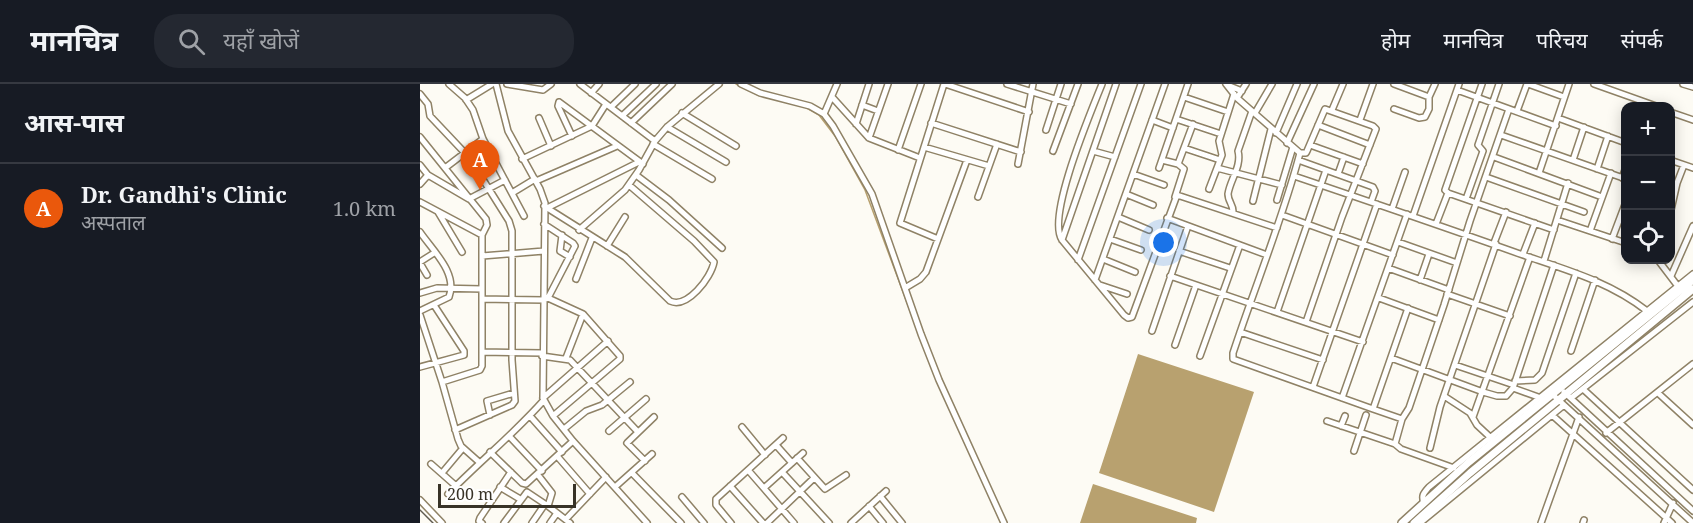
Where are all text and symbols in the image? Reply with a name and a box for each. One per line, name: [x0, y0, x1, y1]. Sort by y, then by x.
search box: [154, 14, 574, 68]
text: मानचित्र: [30, 21, 118, 59]
icon: search: [175, 25, 208, 58]
text: यहाँ खोजें: [223, 25, 299, 55]
text: होम: [1381, 26, 1410, 54]
text: मानचित्र: [1443, 26, 1503, 54]
text: परिचय: [1536, 26, 1588, 54]
text: संपर्क: [1621, 26, 1663, 54]
map controls: [1621, 102, 1675, 264]
button: +: [1621, 102, 1675, 156]
text: आस-पास: [24, 104, 124, 140]
pin: A: [460, 141, 500, 190]
button: −: [1621, 156, 1675, 210]
text: Dr. Gandhi's Clinic: [81, 179, 287, 209]
text: A: [36, 195, 51, 222]
text: 1.0 km: [333, 195, 396, 222]
text: अस्पताल: [81, 209, 146, 236]
button: locate: [1621, 210, 1675, 264]
your location: [1149, 228, 1178, 257]
scale bar: [438, 481, 576, 508]
text: 200 m: [447, 483, 493, 505]

